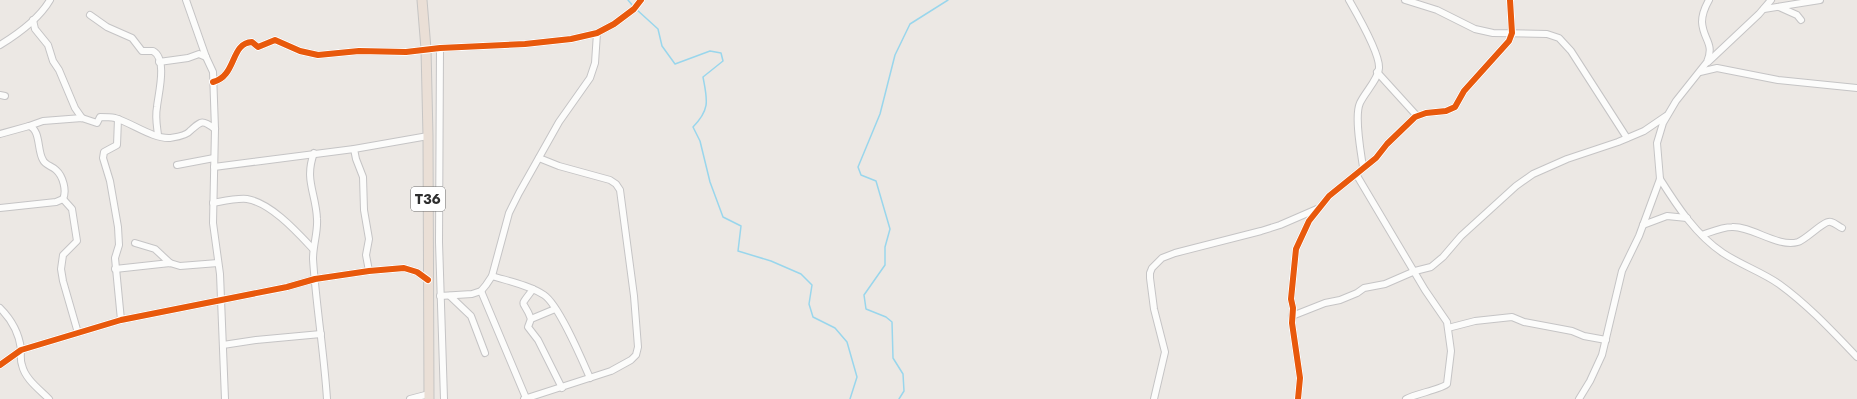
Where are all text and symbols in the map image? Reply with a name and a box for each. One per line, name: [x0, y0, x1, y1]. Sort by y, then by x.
road number: T36: [411, 187, 445, 211]

